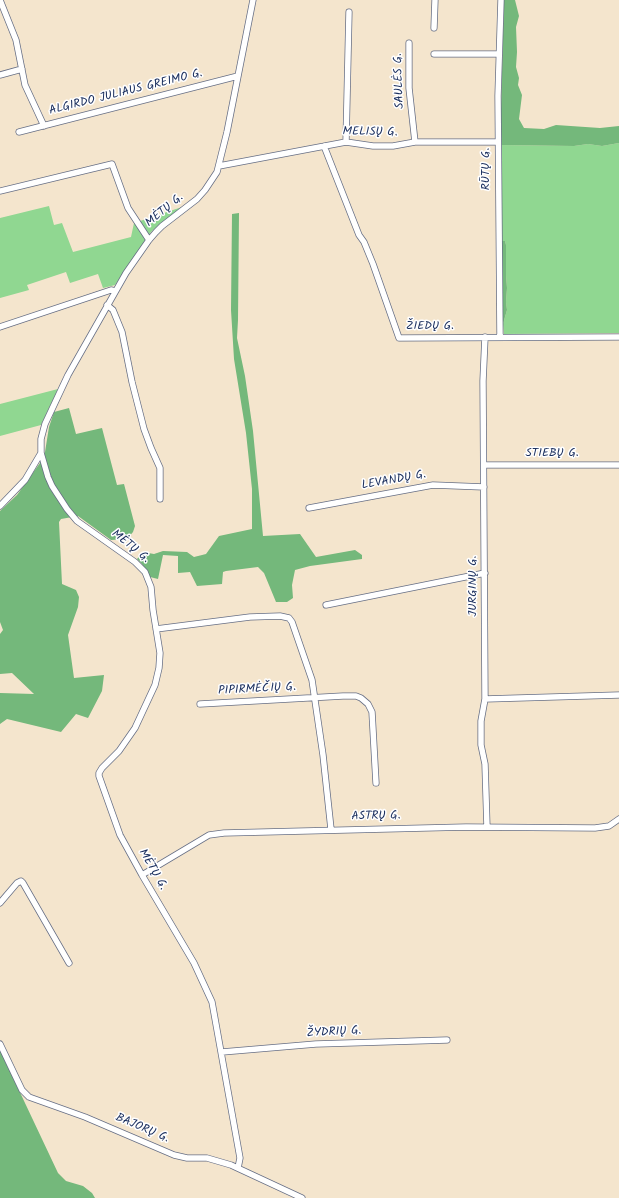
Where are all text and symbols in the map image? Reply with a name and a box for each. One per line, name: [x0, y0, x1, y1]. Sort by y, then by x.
street label: SAULĖS G.: [392, 53, 408, 109]
street label: ALGIRDO JULIAUS GREIMO G.: [48, 67, 204, 119]
street label: MELISŲ G.: [342, 125, 398, 141]
street label: RŪTŲ G.: [480, 148, 494, 190]
street label: MĖTŲ G.: [143, 191, 187, 231]
street label: ŽIEDŲ G.: [406, 320, 454, 334]
street label: STIEBŲ G.: [525, 447, 579, 461]
street label: LEVANDŲ G.: [361, 468, 427, 494]
street label: MĖTŲ G.: [108, 527, 152, 567]
street label: JURGINŲ G.: [467, 556, 481, 616]
street label: PIPIRMĖČIŲ G.: [218, 681, 296, 699]
street label: ASTRŲ G.: [351, 809, 401, 825]
street label: MĖTŲ G.: [135, 847, 169, 893]
street label: ŽYDRIŲ G.: [306, 1024, 362, 1042]
street label: BAJORŲ G.: [113, 1111, 171, 1147]

